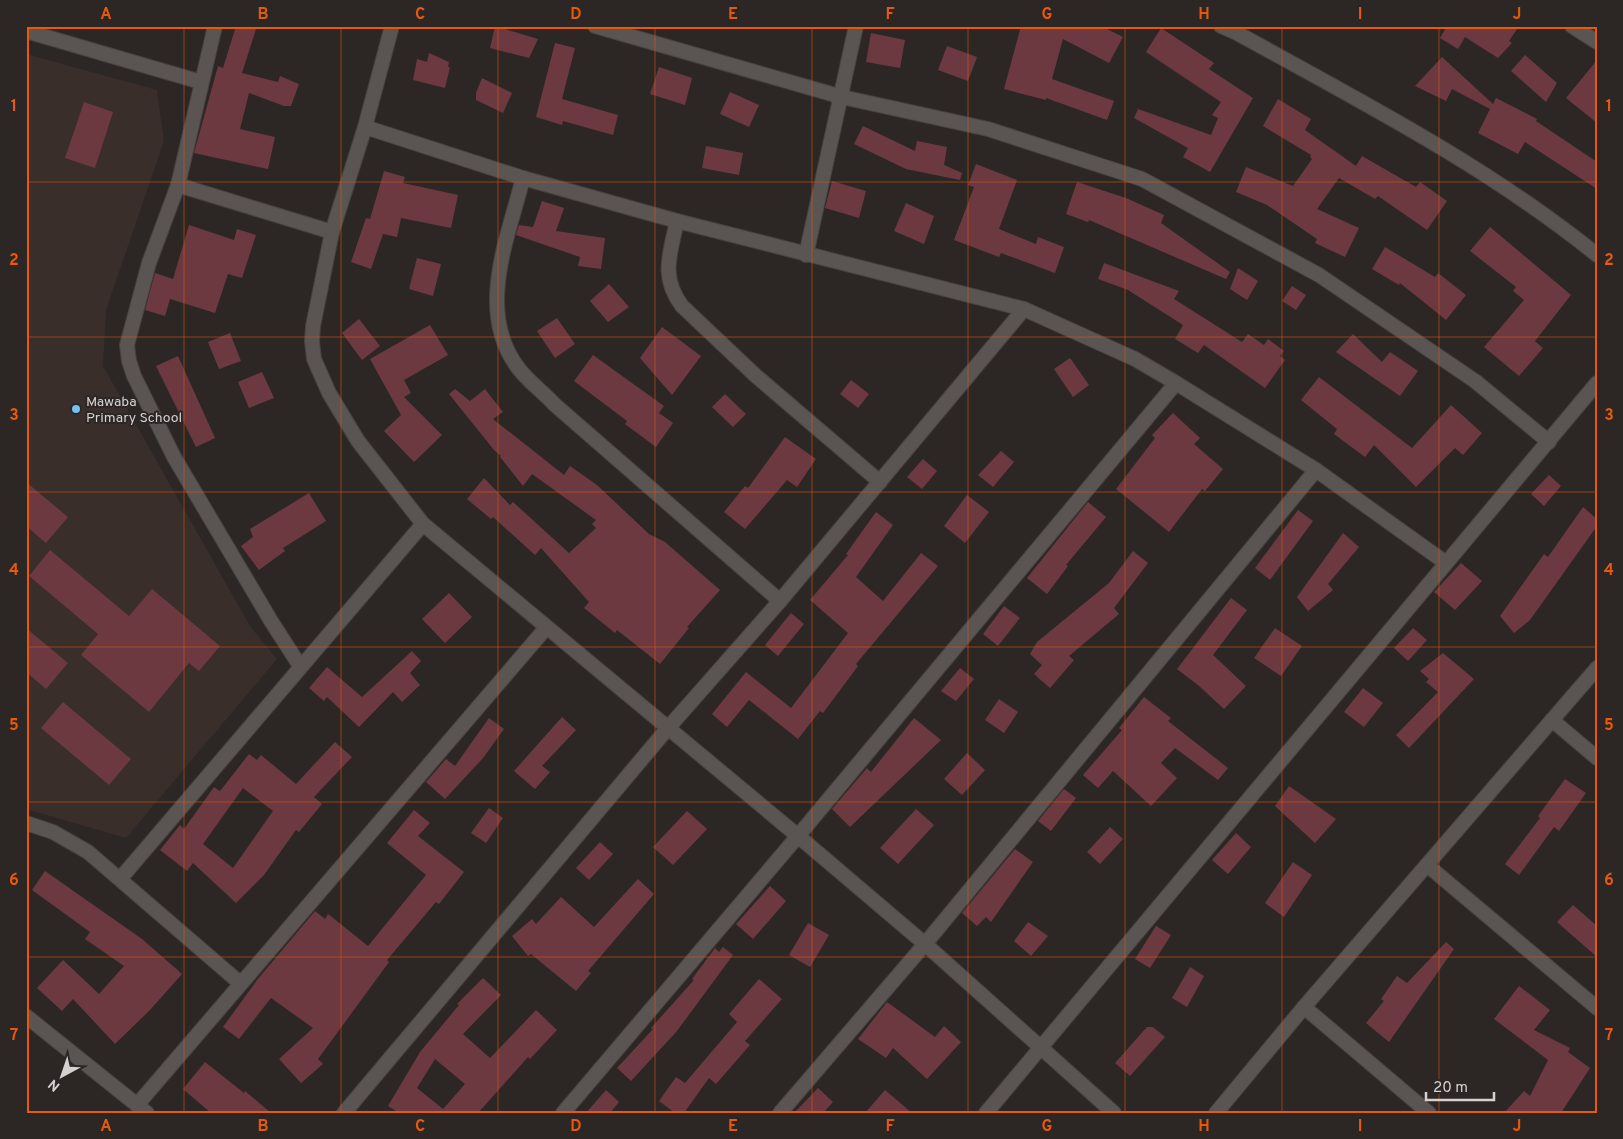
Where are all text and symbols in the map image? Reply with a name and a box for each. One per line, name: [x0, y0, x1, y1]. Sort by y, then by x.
text: A: [100, 5, 112, 25]
text: B: [257, 5, 269, 25]
text: C: [415, 5, 425, 25]
text: D: [570, 5, 582, 25]
text: E: [728, 5, 738, 25]
text: F: [885, 5, 895, 25]
text: G: [1042, 5, 1052, 25]
text: H: [1198, 5, 1210, 25]
text: I: [1358, 5, 1362, 25]
text: J: [1513, 5, 1521, 25]
text: 1: [11, 97, 17, 117]
text: 1: [1606, 97, 1612, 117]
text: 2: [9, 251, 19, 271]
text: 2: [1604, 251, 1614, 271]
place label: Mawaba Primary School: [86, 394, 182, 427]
marker: Mawaba Primary School: [70, 403, 82, 415]
text: 3: [9, 406, 19, 426]
text: 3: [1604, 406, 1614, 426]
text: 4: [9, 561, 19, 581]
text: 4: [1604, 561, 1614, 581]
text: 5: [9, 716, 19, 736]
text: 5: [1604, 716, 1614, 736]
text: 6: [9, 871, 19, 891]
text: 6: [1604, 871, 1614, 891]
text: 7: [10, 1026, 18, 1046]
text: 7: [1605, 1026, 1613, 1046]
north arrow: [38, 1052, 88, 1102]
scale bar: [1426, 1069, 1493, 1101]
text: N: [45, 1075, 64, 1095]
text: 20 m: [1433, 1079, 1468, 1098]
text: A: [100, 1117, 112, 1137]
text: B: [257, 1117, 269, 1137]
text: C: [415, 1117, 425, 1137]
text: D: [570, 1117, 582, 1137]
text: E: [728, 1117, 738, 1137]
text: F: [885, 1117, 895, 1137]
text: G: [1042, 1117, 1052, 1137]
text: H: [1198, 1117, 1210, 1137]
text: I: [1358, 1117, 1362, 1137]
text: J: [1513, 1117, 1521, 1137]

